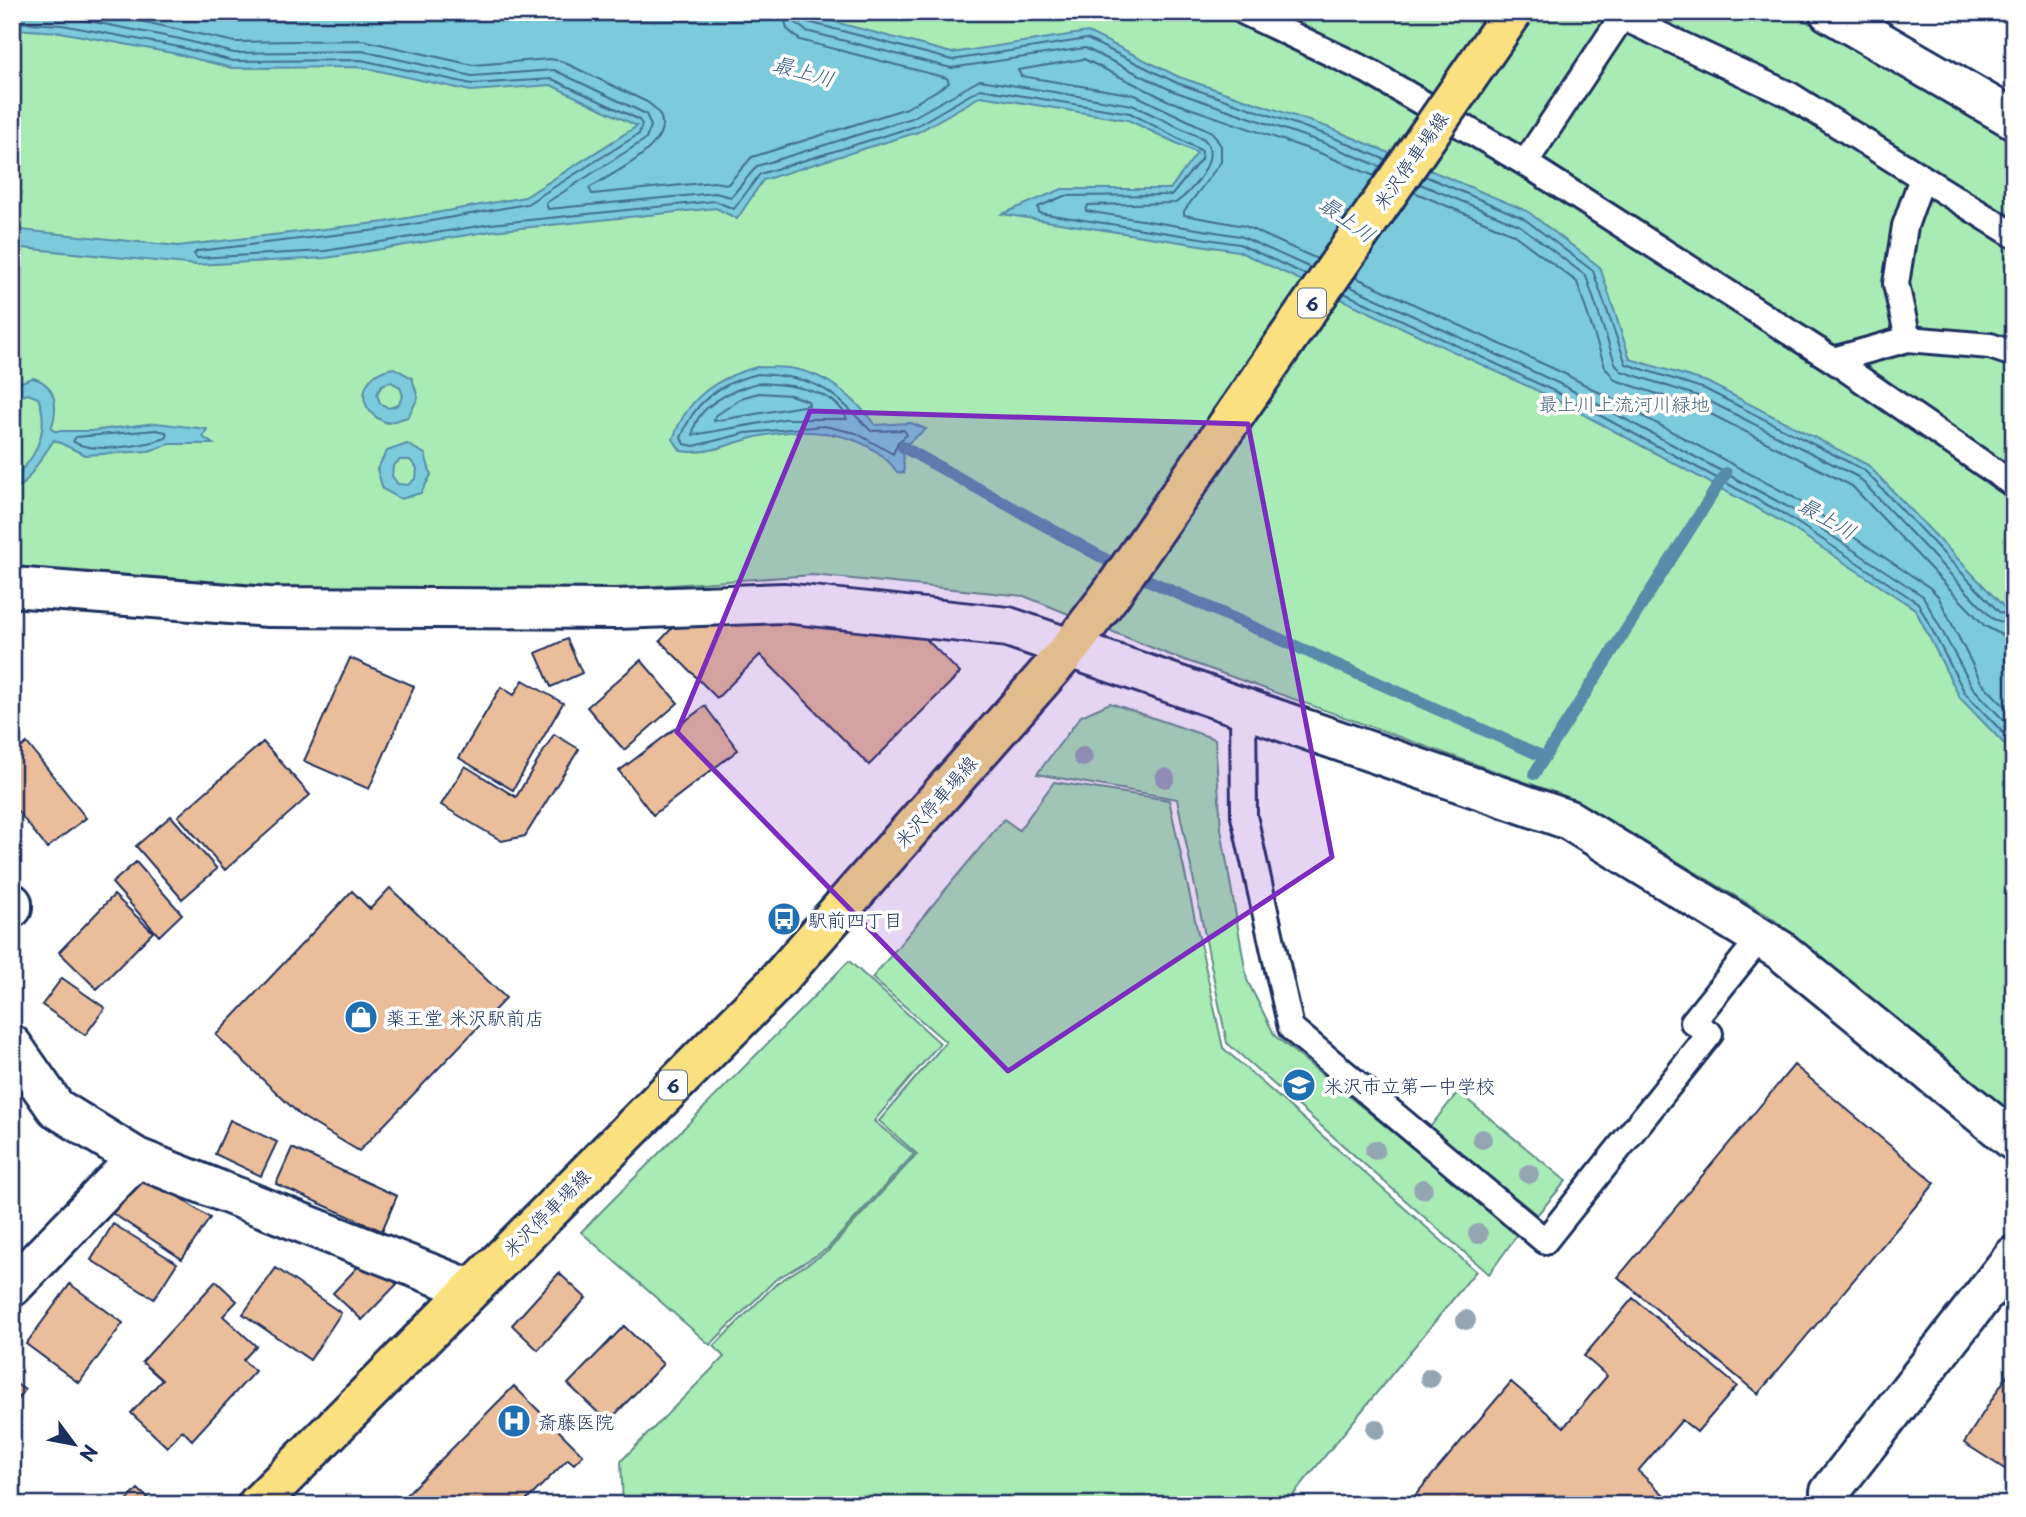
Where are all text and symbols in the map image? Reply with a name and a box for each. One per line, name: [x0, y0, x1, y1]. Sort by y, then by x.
water label: 最上川: [769, 46, 839, 94]
street label: 米沢停車場線: [1366, 105, 1454, 215]
water label: 最上川: [1313, 187, 1383, 249]
road number: 6: [1298, 288, 1326, 318]
park label: 最上川上流河川緑地: [1538, 389, 1710, 417]
water label: 最上川: [1793, 487, 1863, 547]
street label: 米沢停車場線: [887, 749, 983, 853]
bus stop icon: 駅前四丁目: [765, 900, 803, 938]
place label: 駅前四丁目: [808, 905, 903, 933]
shop icon: 薬王堂 米沢駅前店: [342, 998, 380, 1036]
place label: 薬王堂 米沢駅前店: [386, 1003, 544, 1031]
school or university icon: 米沢市立第一中学校: [1280, 1066, 1318, 1104]
road number: 6: [659, 1070, 687, 1100]
place label: 米沢市立第一中学校: [1324, 1071, 1495, 1099]
street label: 米沢停車場線: [496, 1162, 596, 1262]
hospital icon: 斎藤医院: [495, 1402, 533, 1440]
place label: 斎藤医院: [538, 1407, 614, 1435]
north arrow: [38, 1408, 108, 1478]
text: N: [73, 1440, 105, 1467]

